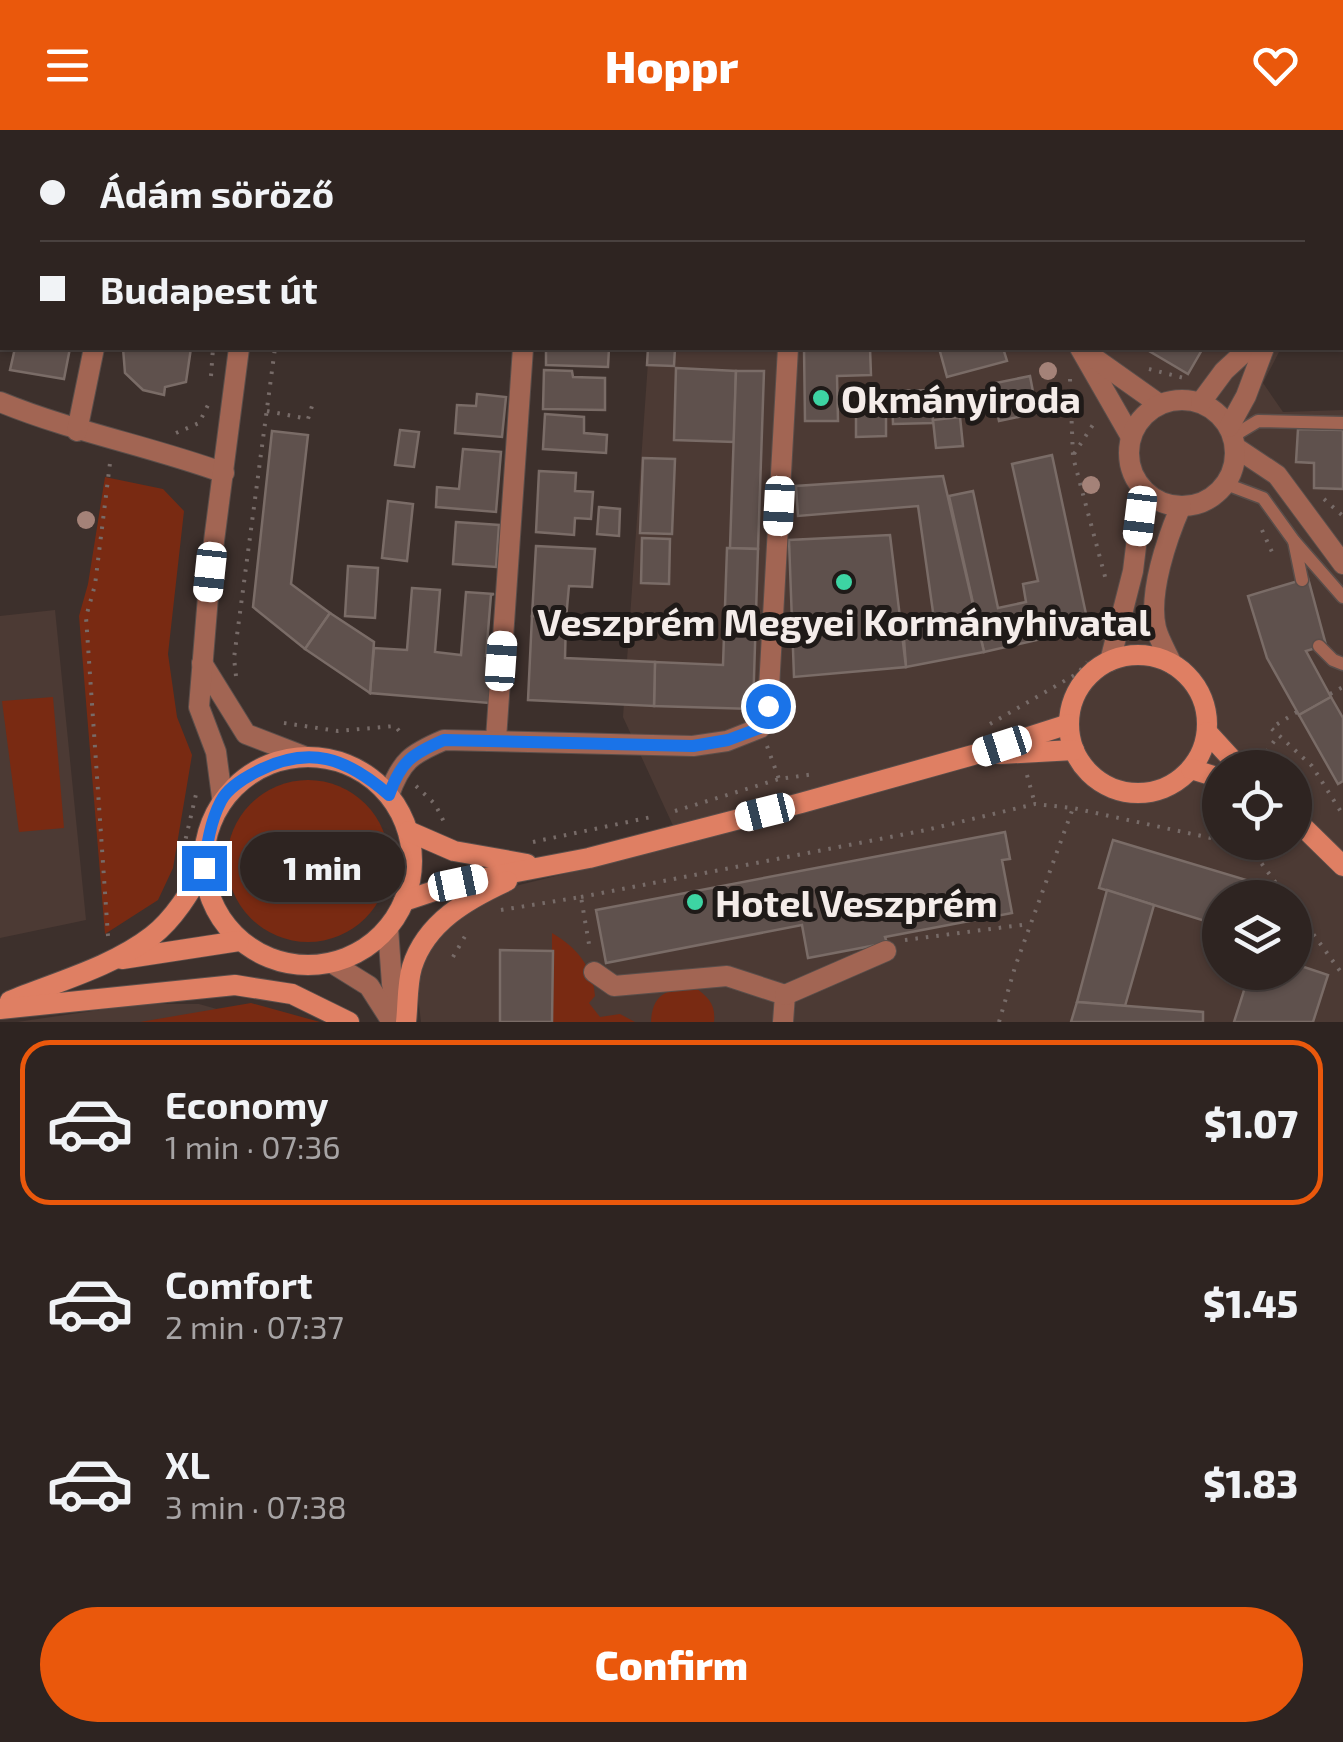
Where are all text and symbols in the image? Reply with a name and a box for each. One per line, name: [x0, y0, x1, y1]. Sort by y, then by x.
icon: menu: [40, 38, 95, 93]
text: Hoppr: [605, 38, 738, 92]
icon: heart: [1248, 38, 1303, 93]
text: Ádám söröző: [100, 170, 334, 216]
text: Budapest út: [100, 266, 318, 312]
place label: Okmányiroda: [841, 375, 1081, 421]
marker: Okmányiroda: [810, 387, 832, 409]
car: [762, 475, 796, 537]
car: [1121, 484, 1159, 548]
car: [192, 541, 228, 603]
marker: Veszprém Megyei Kormányhivatal: [833, 571, 855, 593]
place label: Veszprém Megyei Kormányhivatal: [537, 598, 1151, 644]
car: [484, 630, 518, 692]
route start: [746, 684, 791, 729]
car: [969, 722, 1035, 770]
map controls: [1202, 750, 1312, 990]
button: locate: [1202, 750, 1312, 860]
car: [732, 790, 798, 834]
callout: 1 min: [239, 833, 404, 903]
route end: [182, 846, 227, 891]
text: 1 min: [283, 848, 362, 886]
car: [426, 862, 490, 904]
place label: Hotel Veszprém: [715, 879, 998, 925]
button: layers: [1202, 880, 1312, 990]
marker: Hotel Veszprém: [684, 891, 706, 913]
icon: car: [45, 1078, 135, 1168]
text: Economy: [165, 1081, 329, 1127]
text: $1.07: [1204, 1100, 1298, 1146]
text: 1 min · 07:36: [165, 1127, 341, 1165]
icon: car: [45, 1258, 135, 1348]
text: Comfort: [165, 1261, 313, 1307]
text: $1.45: [1203, 1280, 1298, 1326]
text: 2 min · 07:37: [165, 1307, 344, 1345]
icon: car: [45, 1438, 135, 1528]
text: XL: [165, 1441, 210, 1487]
text: $1.83: [1203, 1460, 1298, 1506]
text: 3 min · 07:38: [165, 1487, 347, 1525]
button: Confirm: [40, 1607, 1303, 1722]

